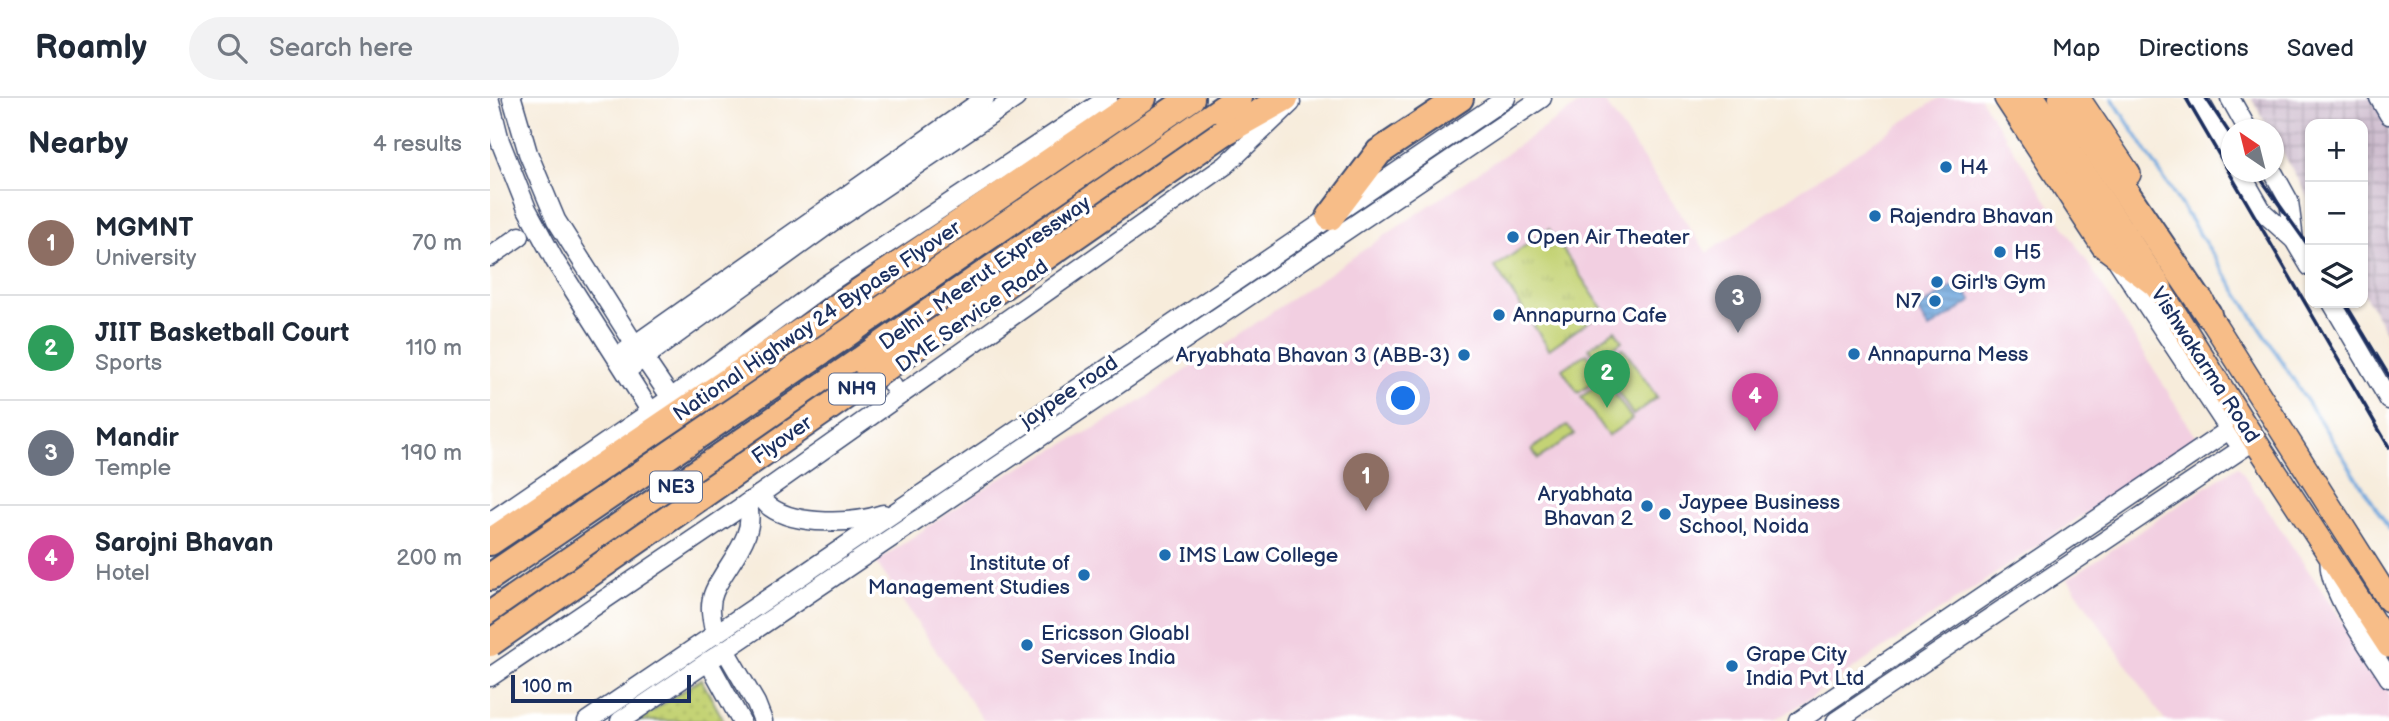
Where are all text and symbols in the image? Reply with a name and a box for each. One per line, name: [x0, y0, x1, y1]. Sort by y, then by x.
search box: [189, 17, 679, 80]
text: Roamly: [35, 28, 147, 68]
icon: search: [213, 29, 251, 67]
text: Search here: [269, 33, 413, 64]
text: Map: [2052, 34, 2100, 63]
text: Directions: [2138, 34, 2249, 63]
text: Saved: [2287, 34, 2354, 63]
north arrow: [2221, 119, 2284, 182]
map controls: [2305, 119, 2368, 308]
button: +: [2305, 119, 2368, 182]
text: Nearby: [28, 126, 128, 162]
text: 4 results: [373, 130, 462, 158]
place label: H4: [1960, 155, 1988, 180]
marker: H4: [1938, 159, 1954, 175]
button: −: [2305, 182, 2368, 245]
street label: Delhi - Meerut Expressway: [875, 190, 1096, 355]
place label: Rajendra Bhavan: [1889, 204, 2053, 229]
marker: Rajendra Bhavan: [1867, 208, 1883, 224]
text: MGMNT: [95, 213, 193, 244]
street label: National Highway 24 Bypass Flyover: [669, 215, 966, 427]
place label: Open Air Theater: [1527, 225, 1690, 250]
text: 1: [46, 229, 56, 257]
text: 70 m: [412, 229, 462, 257]
marker: Open Air Theater: [1505, 229, 1521, 245]
place label: H5: [2014, 240, 2041, 265]
text: University: [95, 244, 196, 272]
marker: H5: [1992, 244, 2008, 260]
button: layers: [2305, 245, 2368, 308]
street label: DME Service Road: [891, 254, 1053, 378]
place label: Girl's Gym: [1951, 270, 2046, 295]
marker: Girl's Gym: [1929, 274, 1945, 290]
pin: 3: [1715, 275, 1761, 333]
street label: Vishwakarma Road: [2145, 282, 2265, 448]
place label: N7: [1895, 289, 1922, 314]
marker: N7: [1927, 293, 1943, 309]
place label: Annapurna Cafe: [1513, 303, 1667, 328]
marker: Annapurna Cafe: [1491, 307, 1507, 323]
text: JIIT Basketball Court: [95, 318, 349, 349]
text: 2: [44, 334, 58, 362]
text: 110 m: [405, 334, 462, 362]
place label: Annapurna Mess: [1868, 342, 2028, 367]
place label: Aryabhata Bhavan 3 (ABB-3): [1176, 343, 1450, 368]
marker: Annapurna Mess: [1846, 346, 1862, 362]
marker: Aryabhata Bhavan 3 (ABB-3): [1456, 347, 1472, 363]
text: Sports: [95, 349, 162, 377]
street label: jaypee road: [1015, 350, 1122, 434]
pin: 2: [1584, 350, 1630, 408]
pin: 4: [1732, 373, 1778, 431]
road number: NH9: [829, 374, 885, 404]
your location: [1386, 381, 1420, 415]
street label: Flyover: [747, 410, 817, 470]
text: Mandir: [95, 423, 179, 454]
text: 3: [44, 439, 58, 467]
text: 190 m: [401, 439, 462, 467]
pin: 1: [1343, 453, 1389, 511]
text: Temple: [95, 454, 171, 482]
road number: NE3: [650, 472, 702, 502]
place label: Aryabhata Bhavan 2: [1538, 482, 1634, 531]
place label: Jaypee Business School, Noida: [1679, 490, 1840, 539]
marker: Aryabhata Bhavan 2: [1639, 498, 1655, 514]
marker: Jaypee Business School, Noida: [1657, 506, 1673, 522]
text: Sarojni Bhavan: [95, 528, 274, 559]
place label: IMS Law College: [1179, 543, 1338, 568]
text: 4: [44, 544, 58, 572]
text: 200 m: [396, 544, 462, 572]
marker: IMS Law College: [1157, 547, 1173, 563]
place label: Institute of Management Studies: [868, 551, 1071, 600]
text: Hotel: [95, 559, 150, 587]
marker: Institute of Management Studies: [1076, 567, 1092, 583]
place label: Ericsson Gloabl Services India: [1041, 621, 1189, 670]
marker: Ericsson Gloabl Services India: [1019, 637, 1035, 653]
place label: Grape City India Pvt Ltd: [1746, 642, 1864, 691]
marker: Grape City India Pvt Ltd: [1724, 658, 1740, 674]
scale bar: [511, 672, 691, 704]
text: 100 m: [522, 675, 573, 698]

